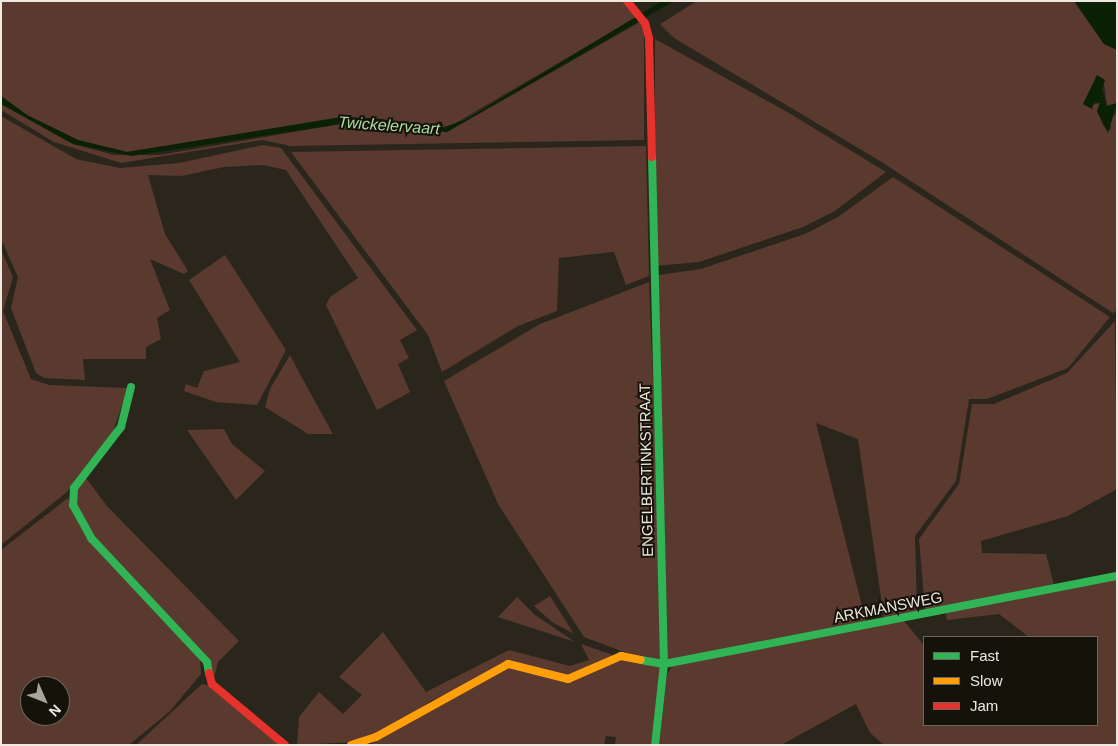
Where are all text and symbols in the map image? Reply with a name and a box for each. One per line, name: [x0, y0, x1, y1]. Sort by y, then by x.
water label: Twickelervaart: [337, 113, 441, 139]
street label: ENGELBERTINKSTRAAT: [635, 383, 657, 557]
street label: ARKMANSWEG: [832, 588, 944, 626]
legend: [923, 636, 1098, 726]
text: Fast: [970, 647, 999, 664]
text: Slow: [970, 672, 1003, 689]
north arrow: [20, 676, 70, 726]
text: Jam: [970, 697, 998, 714]
text: N: [46, 702, 64, 720]

